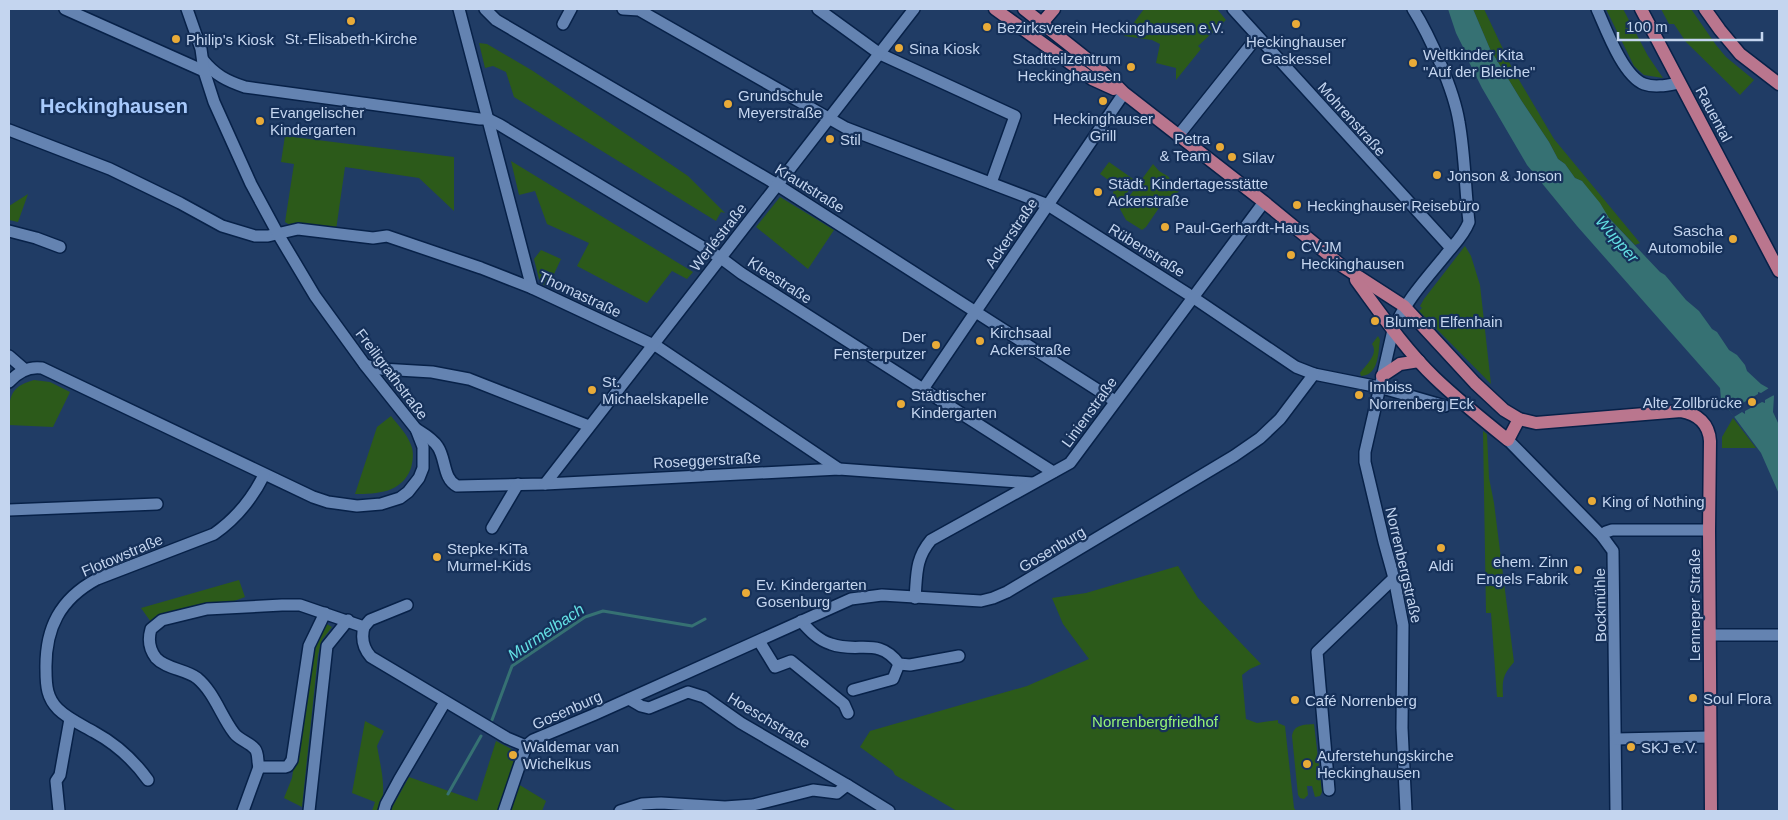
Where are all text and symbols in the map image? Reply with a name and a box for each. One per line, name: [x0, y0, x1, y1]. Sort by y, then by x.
scale bar: [1618, 10, 1762, 42]
marker: St.-Elisabeth-Kirche: [345, 15, 357, 27]
marker: Heckinghauser Gaskessel: [1290, 18, 1302, 30]
text: 100 m: [1626, 18, 1668, 35]
place label: Bezirksverein Heckinghausen e.V.: [997, 19, 1224, 36]
marker: Bezirksverein Heckinghausen e.V.: [981, 21, 993, 33]
place label: St.-Elisabeth-Kirche: [285, 30, 417, 47]
place label: Philip's Kiosk: [186, 31, 274, 48]
marker: Philip's Kiosk: [170, 33, 182, 45]
place label: Heckinghauser Gaskessel: [1246, 33, 1346, 67]
place label: Sina Kiosk: [909, 40, 980, 57]
marker: Sina Kiosk: [893, 42, 905, 54]
place label: Weltkinder Kita "Auf der Bleiche": [1423, 46, 1535, 80]
place label: Stadtteilzentrum Heckinghausen: [1013, 50, 1121, 84]
marker: Weltkinder Kita "Auf der Bleiche": [1407, 57, 1419, 69]
marker: Stadtteilzentrum Heckinghausen: [1125, 61, 1137, 73]
street label: Mohrenstraße: [1314, 79, 1390, 159]
street label: Rauental: [1692, 84, 1736, 144]
place label: Grundschule Meyerstraße: [738, 87, 823, 121]
district label: Heckinghausen: [40, 95, 188, 117]
marker: Heckinghauser Grill: [1097, 95, 1109, 107]
marker: Grundschule Meyerstraße: [722, 98, 734, 110]
place label: Evangelischer Kindergarten: [270, 104, 364, 138]
place label: Heckinghauser Grill: [1053, 110, 1153, 144]
marker: Evangelischer Kindergarten: [254, 115, 266, 127]
place label: Petra & Team: [1159, 130, 1211, 164]
place label: Stil: [840, 131, 861, 148]
marker: Stil: [824, 133, 836, 145]
marker: Petra & Team: [1214, 141, 1226, 153]
place label: Silav: [1242, 149, 1275, 166]
marker: Silav: [1226, 151, 1238, 163]
street label: Krautstraße: [772, 160, 848, 216]
place label: Jonson & Jonson: [1447, 167, 1562, 184]
marker: Jonson & Jonson: [1431, 169, 1443, 181]
place label: Städt. Kindertagesstätte Ackerstraße: [1108, 175, 1268, 209]
marker: Städt. Kindertagesstätte Ackerstraße: [1092, 186, 1104, 198]
street label: Ackerstraße: [981, 195, 1041, 271]
place label: Heckinghauser Reisebüro: [1307, 197, 1480, 214]
marker: Heckinghauser Reisebüro: [1291, 199, 1303, 211]
street label: Werléstraße: [686, 200, 750, 274]
water label: Wupper: [1592, 212, 1642, 266]
place label: Paul-Gerhardt-Haus: [1175, 219, 1309, 236]
street label: Rübenstraße: [1106, 220, 1188, 280]
marker: Paul-Gerhardt-Haus: [1159, 221, 1171, 233]
place label: Sascha Automobile: [1648, 222, 1724, 256]
marker: Sascha Automobile: [1727, 233, 1739, 245]
place label: CVJM Heckinghausen: [1301, 238, 1404, 272]
marker: CVJM Heckinghausen: [1285, 249, 1297, 261]
street label: Kleestraße: [745, 253, 815, 307]
street label: Thomastraße: [536, 267, 624, 321]
place label: Blumen Elfenhain: [1385, 313, 1503, 330]
marker: Blumen Elfenhain: [1369, 315, 1381, 327]
place label: Kirchsaal Ackerstraße: [990, 324, 1071, 358]
street label: Freiligrathstraße: [352, 325, 432, 423]
place label: Der Fensterputzer: [833, 328, 926, 362]
marker: Kirchsaal Ackerstraße: [974, 335, 986, 347]
marker: Der Fensterputzer: [930, 339, 942, 351]
place label: St. Michaelskapelle: [602, 373, 709, 407]
street label: Linienstraße: [1058, 374, 1120, 450]
place label: Imbiss Norrenberg Eck: [1369, 378, 1475, 412]
marker: St. Michaelskapelle: [586, 384, 598, 396]
place label: Städtischer Kindergarten: [911, 387, 997, 421]
marker: Imbiss Norrenberg Eck: [1353, 389, 1365, 401]
place label: Alte Zollbrücke: [1643, 394, 1742, 411]
marker: Alte Zollbrücke: [1746, 396, 1758, 408]
marker: Städtischer Kindergarten: [895, 398, 907, 410]
street label: Roseggerstraße: [653, 449, 761, 471]
place label: King of Nothing: [1602, 493, 1705, 510]
marker: King of Nothing: [1586, 495, 1598, 507]
street label: Norrenbergstraße: [1382, 505, 1426, 625]
street label: Gosenburg: [1016, 523, 1088, 575]
street label: Flotowstraße: [79, 530, 165, 580]
place label: Stepke-KiTa Murmel-Kids: [447, 540, 531, 574]
marker: Aldi: [1435, 542, 1447, 554]
street label: Lenneper Straße: [1686, 549, 1703, 661]
marker: Stepke-KiTa Murmel-Kids: [431, 551, 443, 563]
place label: ehem. Zinn Engels Fabrik: [1476, 553, 1568, 587]
place label: Aldi: [1428, 557, 1454, 574]
marker: ehem. Zinn Engels Fabrik: [1572, 564, 1584, 576]
street label: Bockmühle: [1591, 568, 1609, 642]
place label: Ev. Kindergarten Gosenburg: [756, 576, 867, 610]
marker: Ev. Kindergarten Gosenburg: [740, 587, 752, 599]
water label: Murmelbach: [505, 600, 587, 664]
street label: Gosenburg: [530, 687, 604, 733]
street label: Hoeschstraße: [725, 689, 813, 751]
place label: Soul Flora: [1703, 690, 1772, 707]
place label: Café Norrenberg: [1305, 692, 1417, 709]
marker: Soul Flora: [1687, 692, 1699, 704]
marker: Café Norrenberg: [1289, 694, 1301, 706]
park label: Norrenbergfriedhof: [1092, 713, 1219, 730]
place label: Waldemar van Wichelkus: [523, 738, 619, 772]
place label: SKJ e.V.: [1641, 739, 1698, 756]
marker: SKJ e.V.: [1625, 741, 1637, 753]
place label: Auferstehungskirche Heckinghausen: [1317, 747, 1454, 781]
marker: Waldemar van Wichelkus: [507, 749, 519, 761]
marker: Auferstehungskirche Heckinghausen: [1301, 758, 1313, 770]

